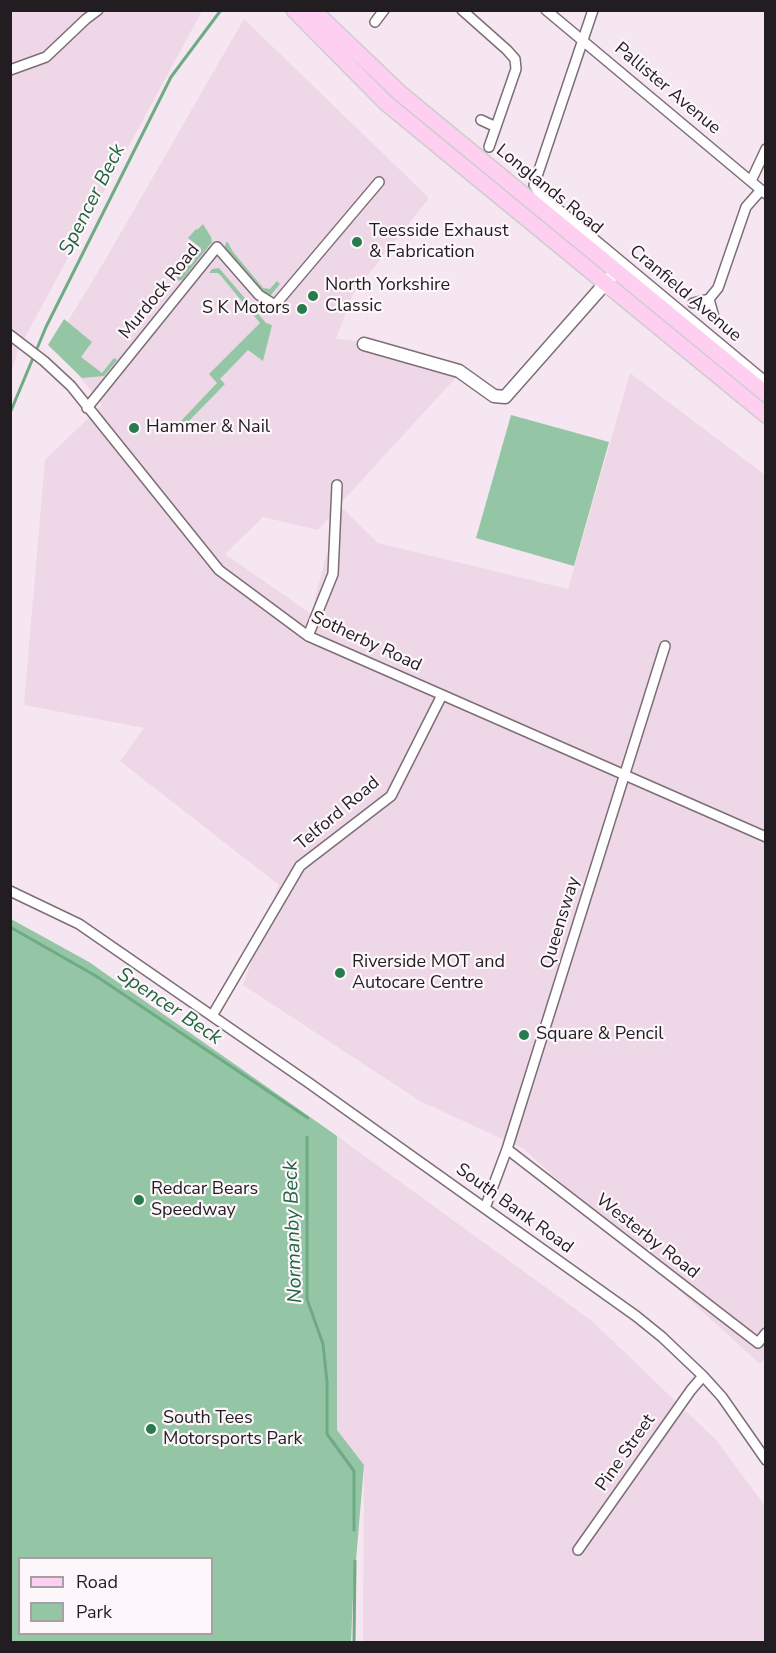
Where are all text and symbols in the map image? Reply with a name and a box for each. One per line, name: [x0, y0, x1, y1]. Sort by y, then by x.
street label: Pallister Avenue: [609, 38, 725, 140]
water label: Spencer Beck: [55, 140, 131, 260]
street label: Longlands Road: [491, 140, 607, 240]
place label: Teesside Exhaust & Fabrication: [369, 221, 508, 264]
marker: Teesside Exhaust & Fabrication: [350, 235, 364, 249]
street label: Murdock Road: [115, 240, 205, 344]
street label: Cranfield Avenue: [625, 241, 745, 347]
place label: North Yorkshire Classic: [325, 275, 450, 318]
marker: North Yorkshire Classic: [306, 289, 320, 303]
place label: S K Motors: [202, 298, 290, 320]
marker: S K Motors: [295, 302, 309, 316]
place label: Hammer & Nail: [146, 417, 270, 439]
marker: Hammer & Nail: [127, 421, 141, 435]
street label: Sotherby Road: [307, 607, 425, 677]
street label: Telford Road: [291, 773, 385, 855]
street label: Queensway: [537, 874, 585, 972]
place label: Riverside MOT and Autocare Centre: [352, 952, 505, 994]
water label: Spencer Beck: [112, 963, 226, 1051]
marker: Riverside MOT and Autocare Centre: [333, 966, 347, 980]
place label: Square & Pencil: [536, 1024, 663, 1046]
marker: Square & Pencil: [517, 1028, 531, 1042]
street label: South Bank Road: [451, 1159, 577, 1259]
water label: Normanby Beck: [280, 1160, 308, 1304]
place label: Redcar Bears Speedway: [151, 1179, 258, 1222]
street label: Westerby Road: [591, 1190, 703, 1284]
marker: Redcar Bears Speedway: [132, 1193, 146, 1207]
place label: South Tees Motorsports Park: [163, 1408, 302, 1450]
street label: Pine Street: [592, 1410, 660, 1496]
marker: South Tees Motorsports Park: [144, 1422, 158, 1436]
legend: [18, 1557, 213, 1635]
text: Road: [76, 1570, 118, 1594]
text: Park: [76, 1600, 112, 1624]

